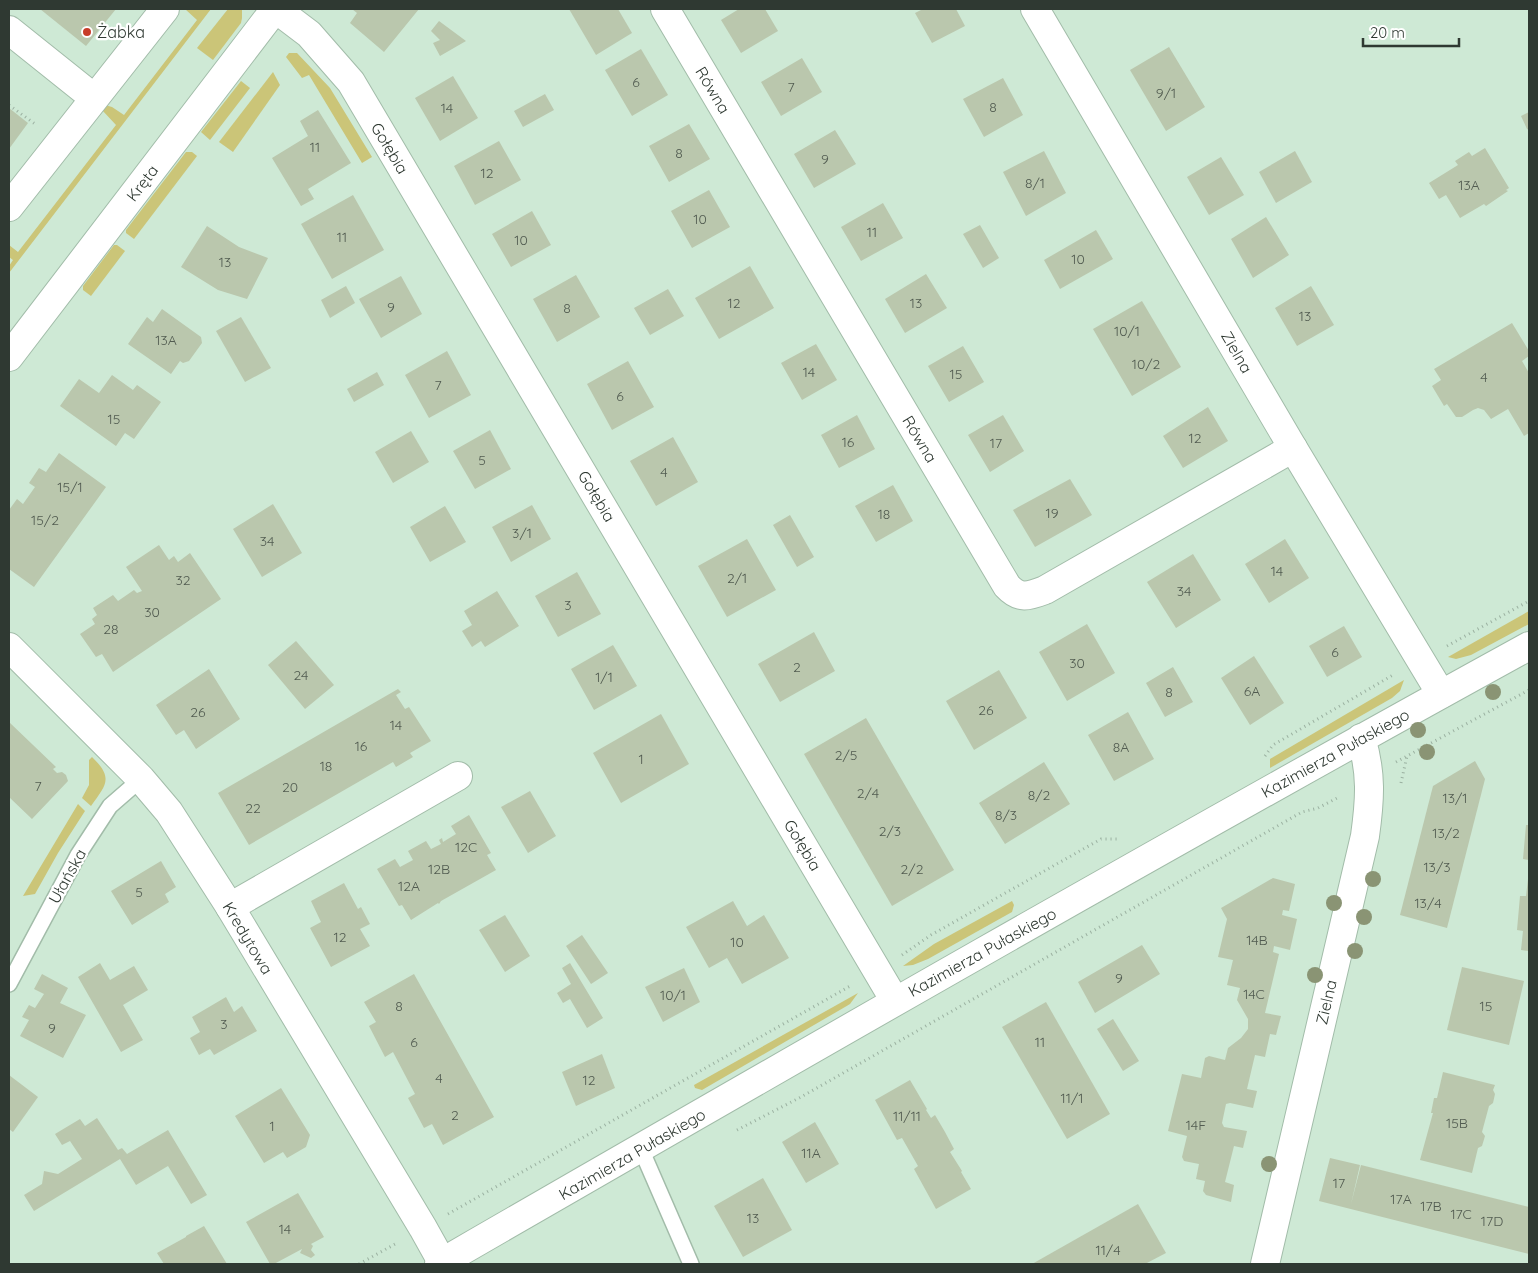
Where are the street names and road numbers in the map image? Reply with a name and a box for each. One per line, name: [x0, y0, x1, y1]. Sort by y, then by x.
street label: Równa: [691, 63, 735, 117]
street label: Gołębia: [367, 119, 413, 177]
street label: Kręta: [122, 161, 162, 205]
street label: Zielna: [1217, 327, 1257, 377]
street label: Równa: [898, 412, 942, 466]
street label: Gołębia: [574, 467, 620, 525]
street label: Kazimierza Pułaskiego: [1257, 704, 1413, 802]
street label: Gołębia: [780, 816, 826, 874]
street label: Ułańska: [44, 845, 90, 907]
street label: Kredytowa: [219, 898, 277, 978]
street label: Kazimierza Pułaskiego: [904, 903, 1060, 1001]
street label: Zielna: [1311, 978, 1341, 1026]
street label: Kazimierza Pułaskiego: [555, 1104, 709, 1204]

